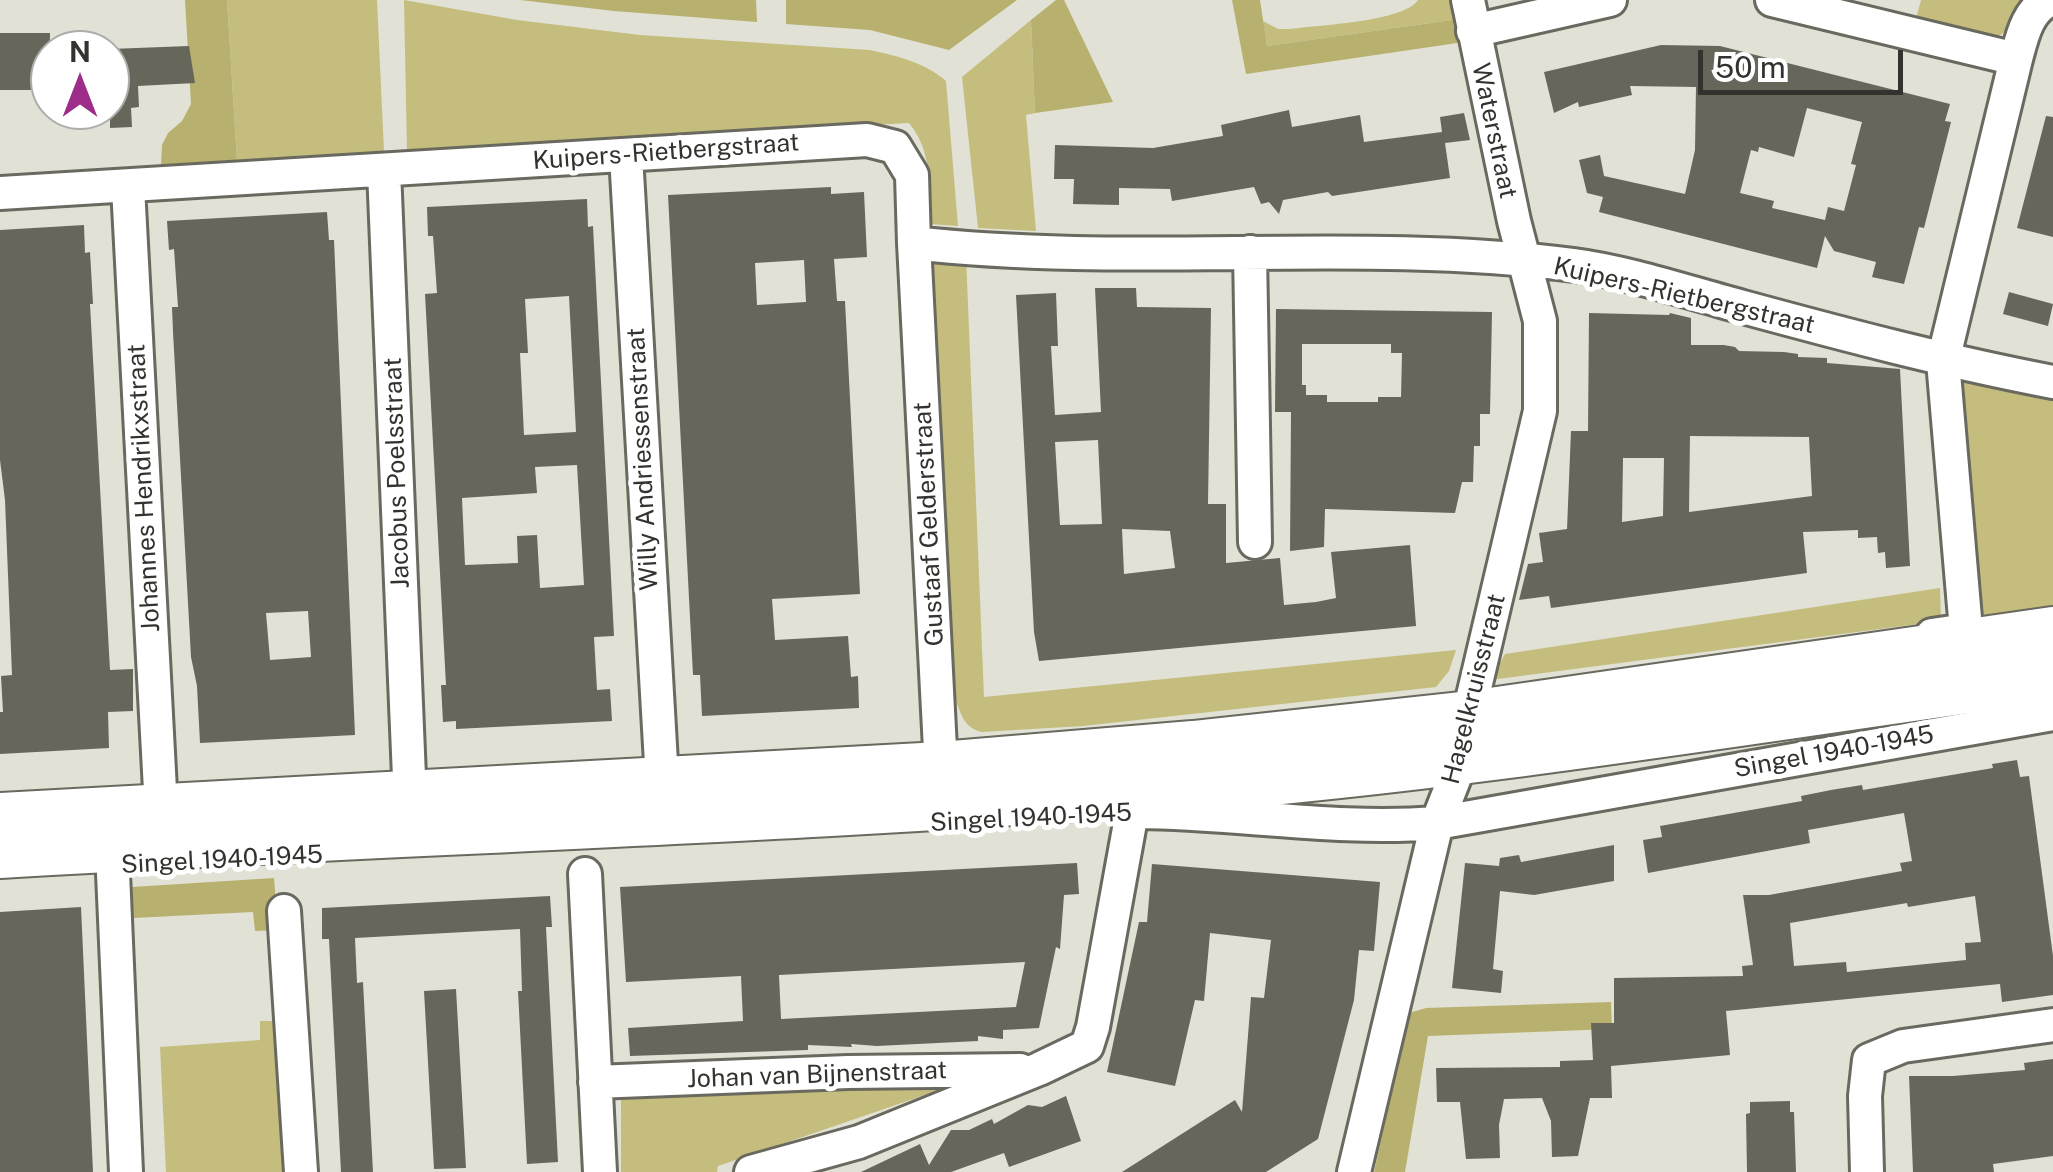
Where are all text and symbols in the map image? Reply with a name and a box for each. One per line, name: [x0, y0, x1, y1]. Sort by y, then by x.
north arrow: [30, 30, 130, 130]
scale bar: [1703, 30, 1908, 92]
text: N: [69, 35, 91, 68]
text: 50 m: [1715, 49, 1786, 85]
street label: Waterstraat: [1465, 61, 1523, 201]
street label: Kuipers-Rietbergstraat: [532, 128, 800, 176]
street label: Kuipers-Rietbergstraat: [1551, 251, 1817, 341]
street label: Willy Andriessenstraat: [621, 327, 665, 591]
street label: Johannes Hendrikxstraat: [121, 343, 167, 633]
street label: Jacobus Poelsstraat: [378, 357, 416, 589]
street label: Gustaaf Gelderstraat: [908, 401, 950, 647]
street label: Hagelkruisstraat: [1436, 591, 1512, 787]
street label: Singel 1940-1945: [1732, 720, 1936, 784]
street label: Singel 1940-1945: [929, 798, 1133, 838]
street label: Singel 1940-1945: [120, 840, 324, 880]
street label: Johan van Bijnenstraat: [687, 1055, 947, 1095]

